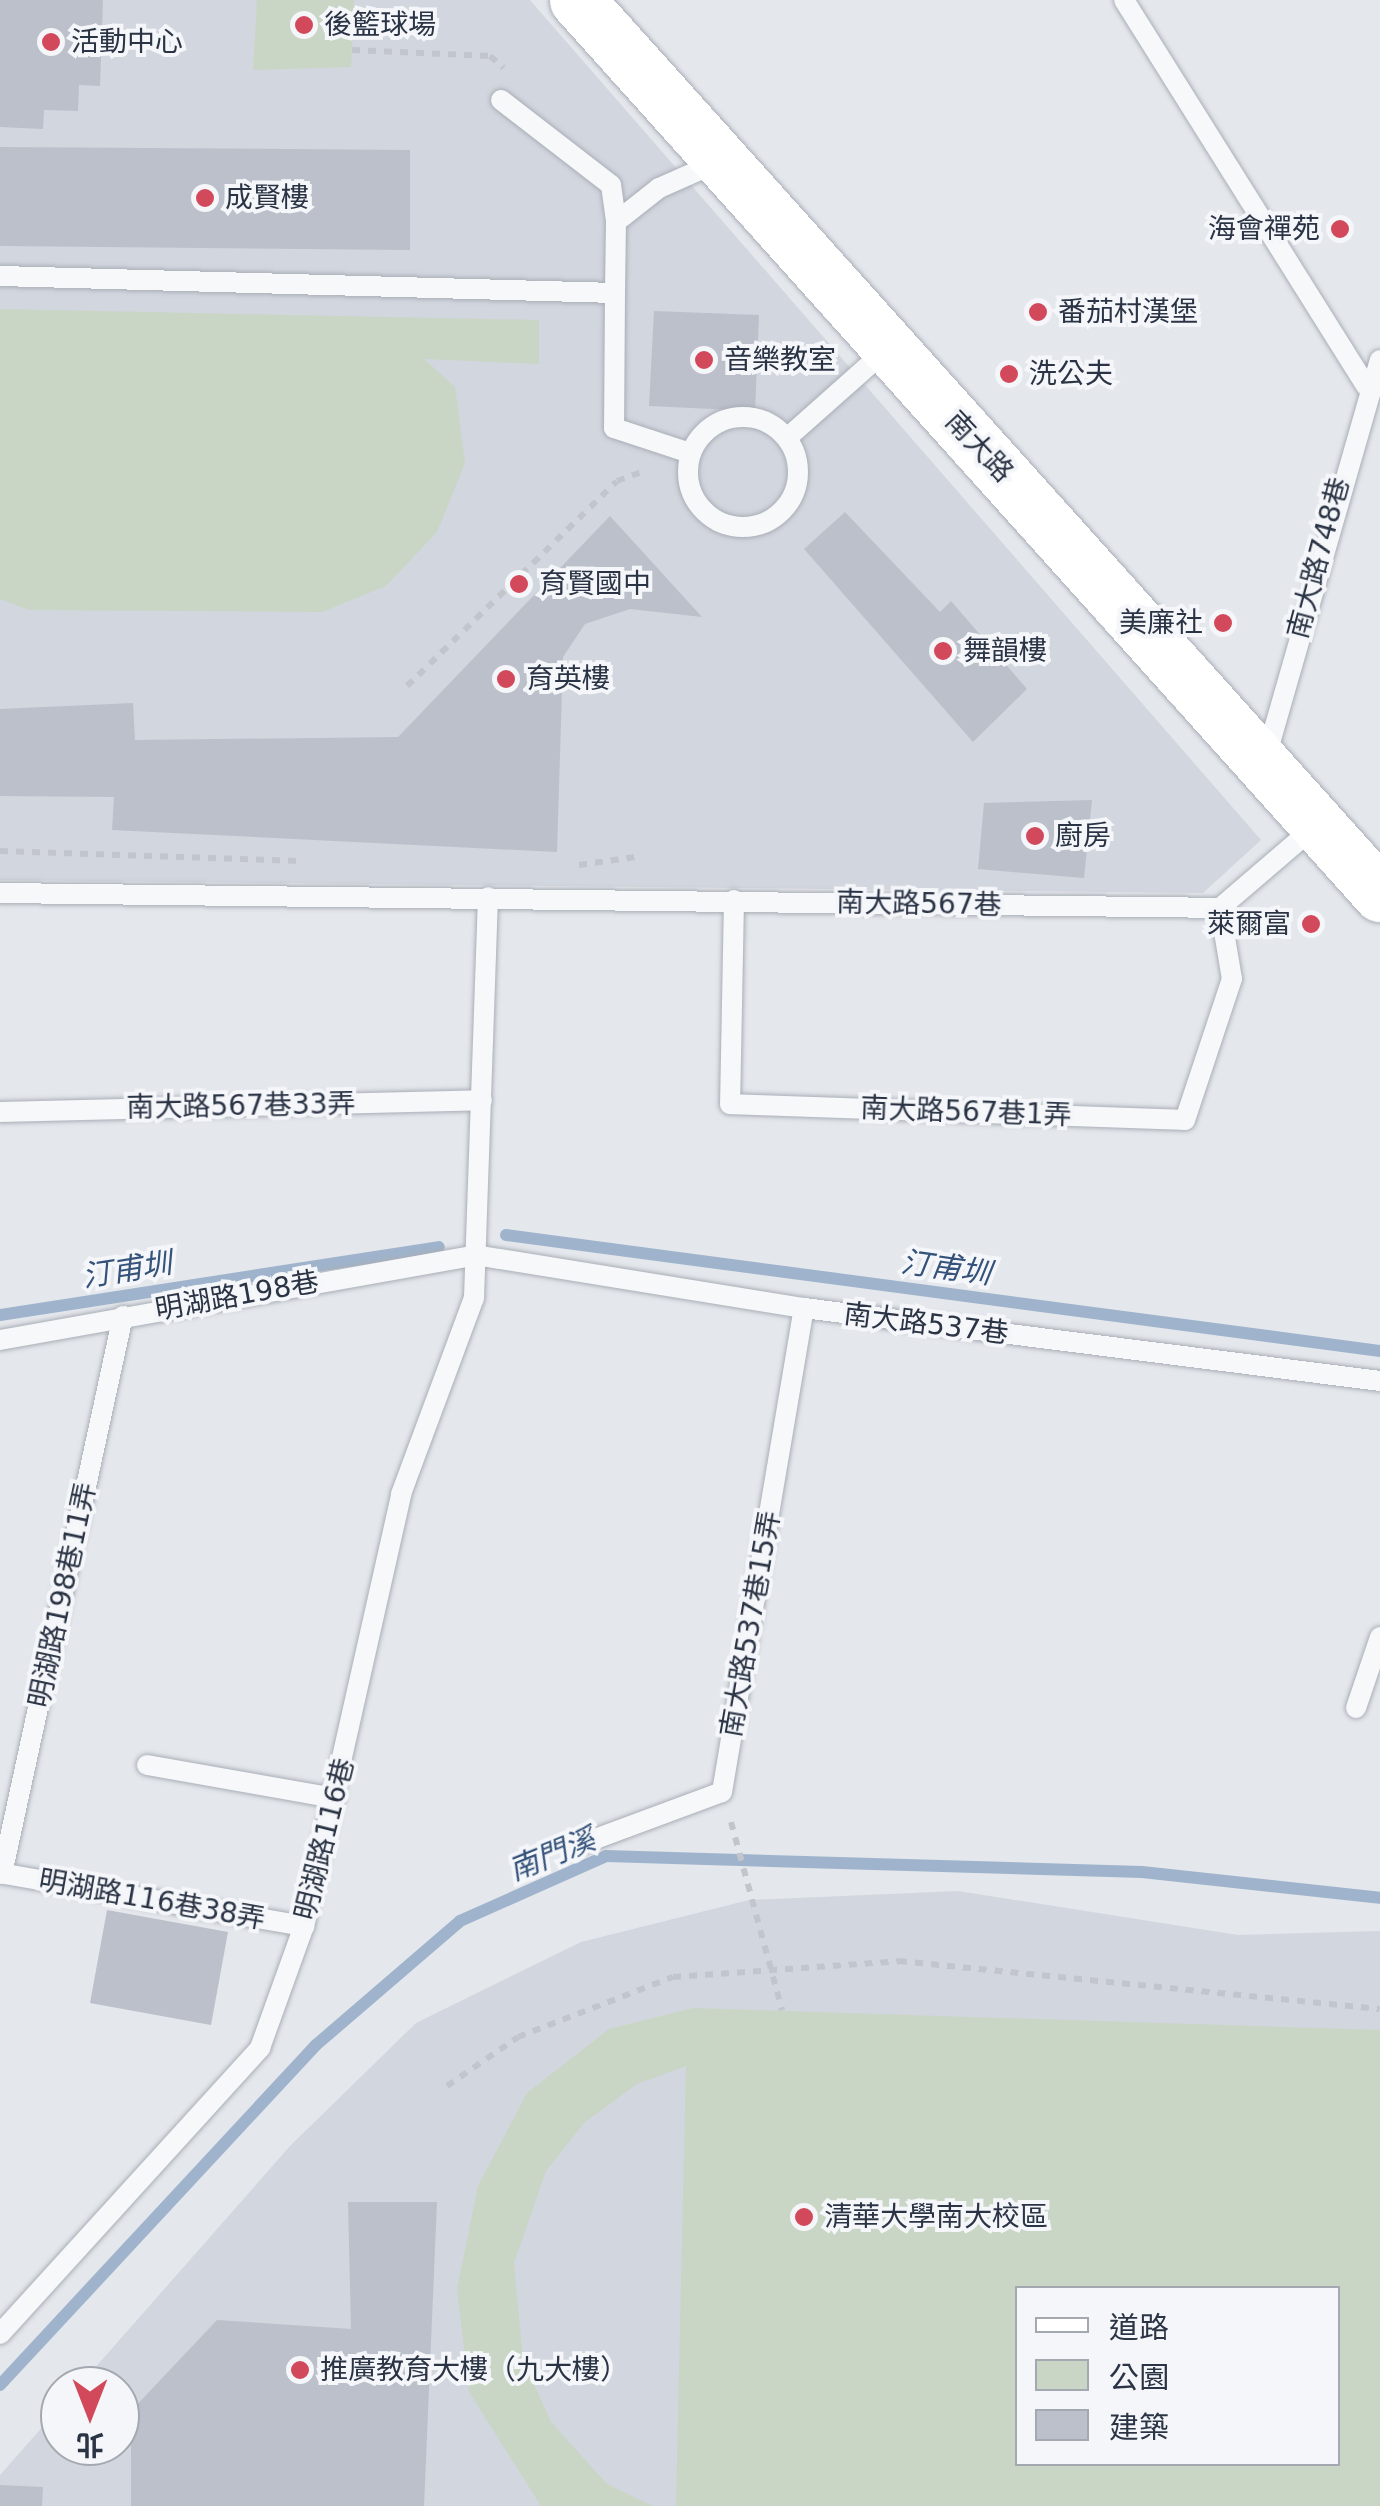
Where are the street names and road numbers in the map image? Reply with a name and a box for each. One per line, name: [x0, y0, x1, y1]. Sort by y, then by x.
street label: 南大路: [938, 405, 1020, 489]
street label: 南大路748巷: [1281, 474, 1357, 642]
street label: 南大路567巷: [836, 886, 1002, 922]
street label: 南大路567巷33弄: [126, 1087, 356, 1125]
street label: 南大路567巷1弄: [860, 1092, 1072, 1132]
street label: 明湖路198巷: [153, 1265, 321, 1327]
street label: 南大路537巷: [842, 1297, 1010, 1351]
street label: 明湖路198巷11弄: [23, 1479, 103, 1711]
street label: 南大路537巷15弄: [715, 1508, 787, 1740]
street label: 明湖路116巷: [289, 1755, 361, 1923]
street label: 明湖路116巷38弄: [36, 1864, 268, 1936]

